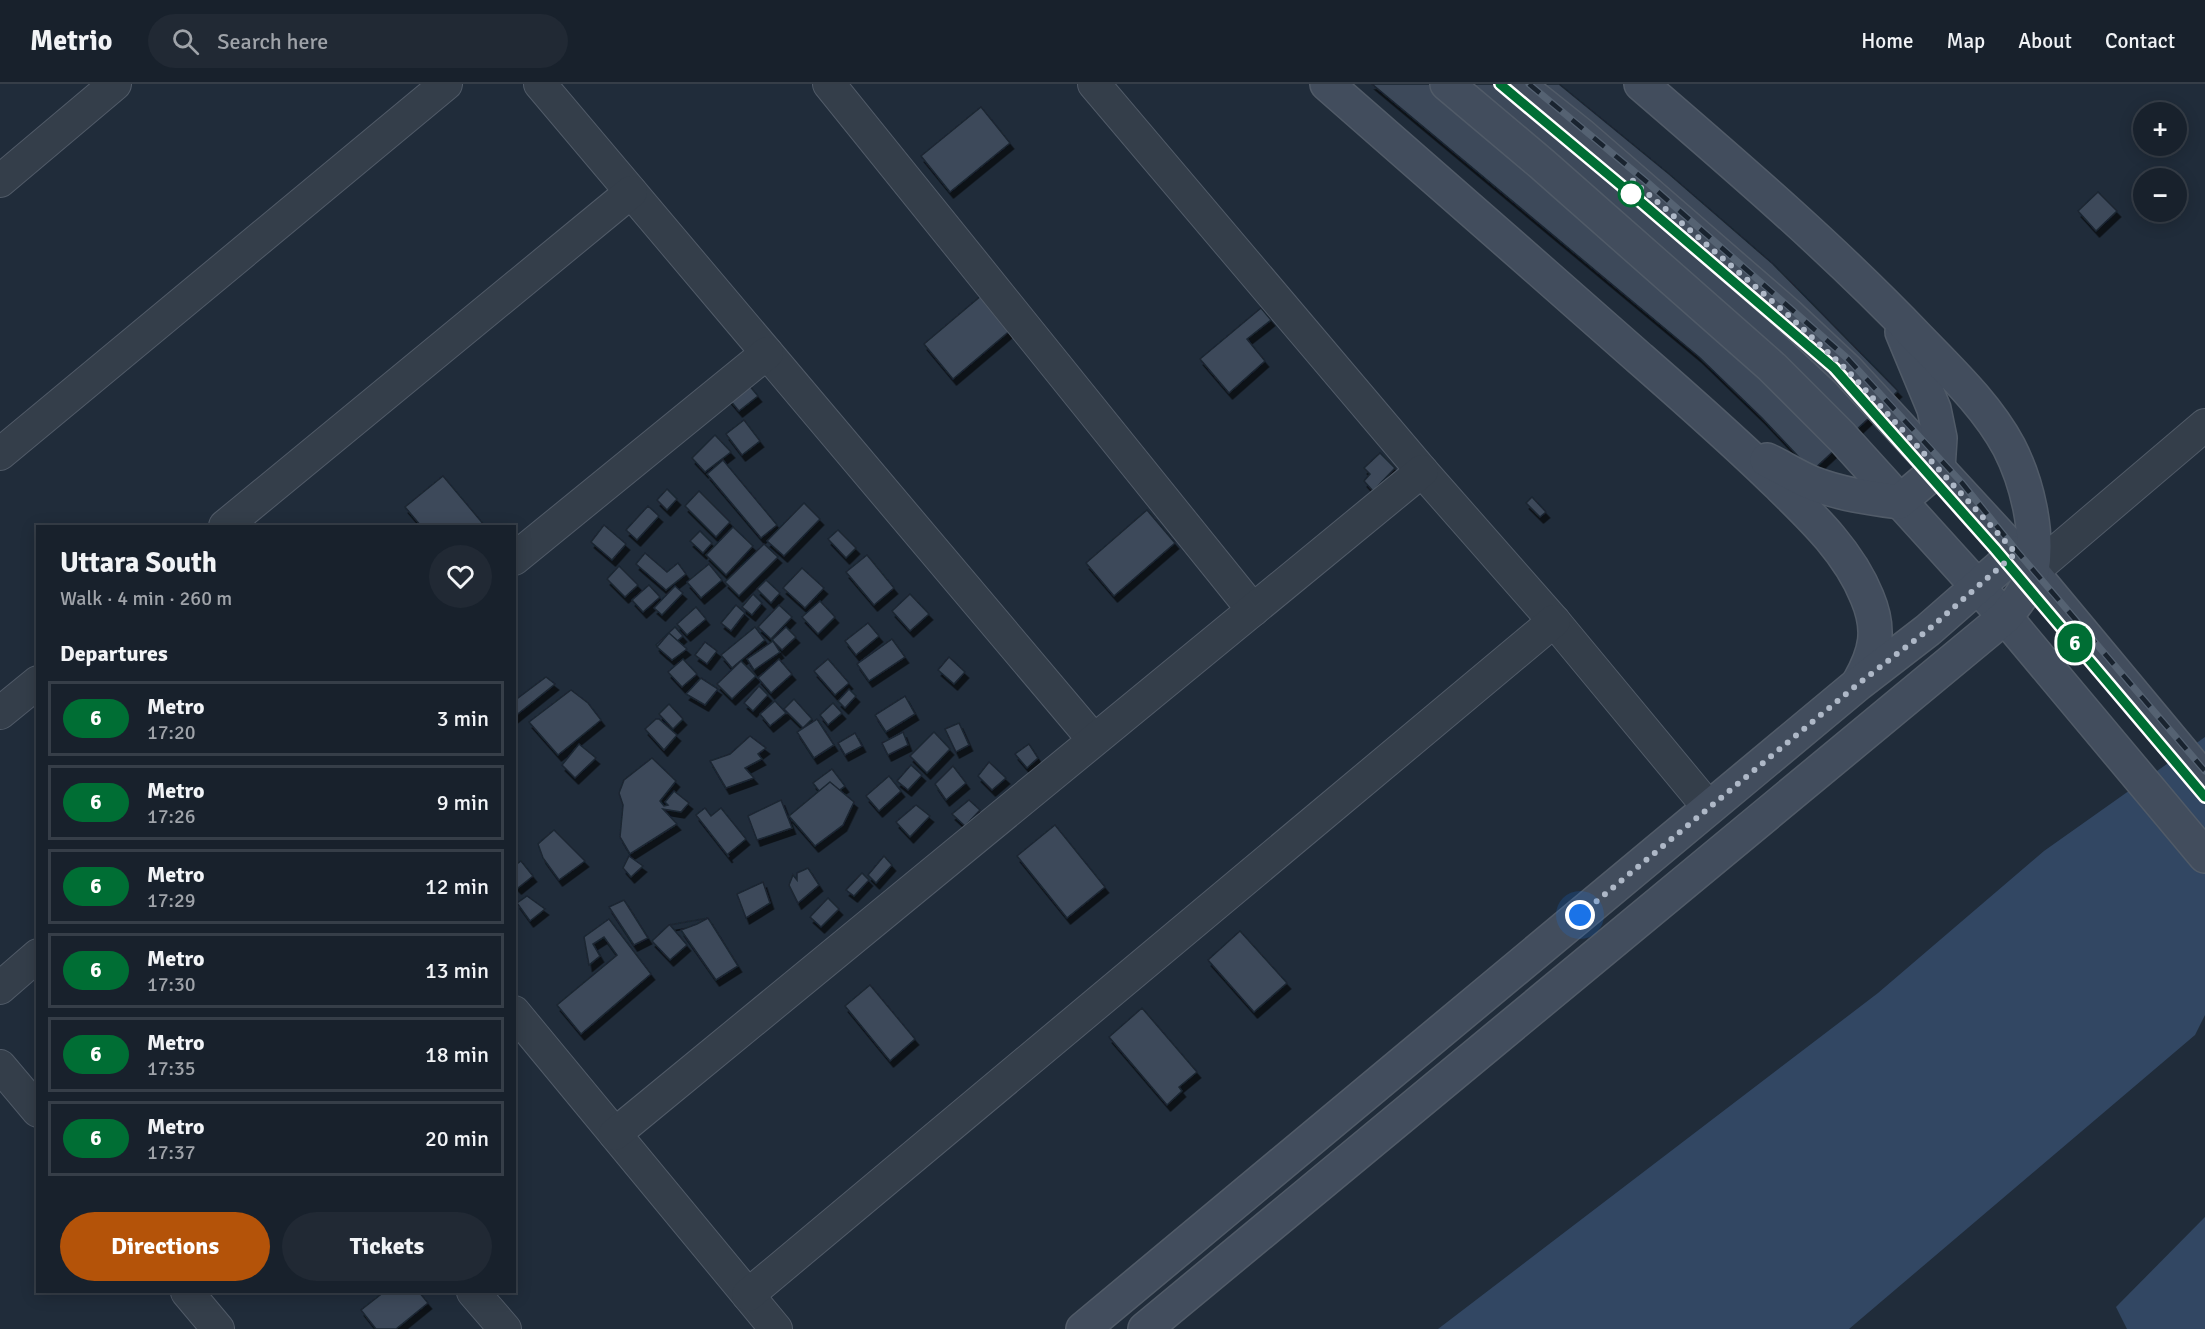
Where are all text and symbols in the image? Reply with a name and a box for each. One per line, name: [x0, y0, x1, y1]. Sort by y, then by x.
search box: [148, 14, 568, 68]
text: Metrio: [30, 24, 112, 58]
icon: search: [169, 25, 202, 58]
text: Search here: [217, 28, 328, 55]
text: Home: [1861, 28, 1914, 54]
text: Map: [1947, 28, 1985, 54]
text: About: [2018, 28, 2072, 54]
text: Contact: [2105, 28, 2175, 54]
map controls: [2133, 102, 2187, 222]
button: +: [2133, 102, 2187, 156]
button: −: [2133, 168, 2187, 222]
unlabelled marker: [1618, 181, 1644, 207]
button: heart: [429, 545, 492, 608]
text: Uttara South: [60, 546, 217, 580]
text: Walk · 4 min · 260 m: [60, 586, 232, 611]
line badge: 6: [2056, 624, 2094, 662]
text: 6: [2069, 630, 2081, 656]
text: Departures: [60, 640, 168, 667]
text: Metro: [147, 693, 204, 720]
text: 6: [90, 705, 102, 731]
text: 3 min: [437, 705, 489, 732]
text: 17:20: [147, 720, 196, 745]
text: Metro: [147, 777, 204, 804]
text: 6: [90, 789, 102, 815]
text: 9 min: [437, 789, 489, 816]
text: 17:26: [147, 804, 196, 829]
text: Metro: [147, 861, 204, 888]
text: 6: [90, 873, 102, 899]
text: 12 min: [425, 873, 489, 900]
text: 17:29: [147, 888, 196, 913]
your location: [1565, 900, 1595, 930]
text: Metro: [147, 945, 204, 972]
text: 6: [90, 957, 102, 983]
text: 13 min: [425, 957, 489, 984]
text: 17:30: [147, 972, 196, 997]
text: Metro: [147, 1029, 204, 1056]
text: 6: [90, 1041, 102, 1067]
text: 18 min: [425, 1041, 489, 1068]
text: 17:35: [147, 1056, 196, 1081]
text: Metro: [147, 1113, 204, 1140]
text: 6: [90, 1125, 102, 1151]
text: 20 min: [425, 1125, 489, 1152]
text: 17:37: [147, 1140, 196, 1165]
button: Directions: [60, 1212, 270, 1281]
button: Tickets: [282, 1212, 492, 1281]

